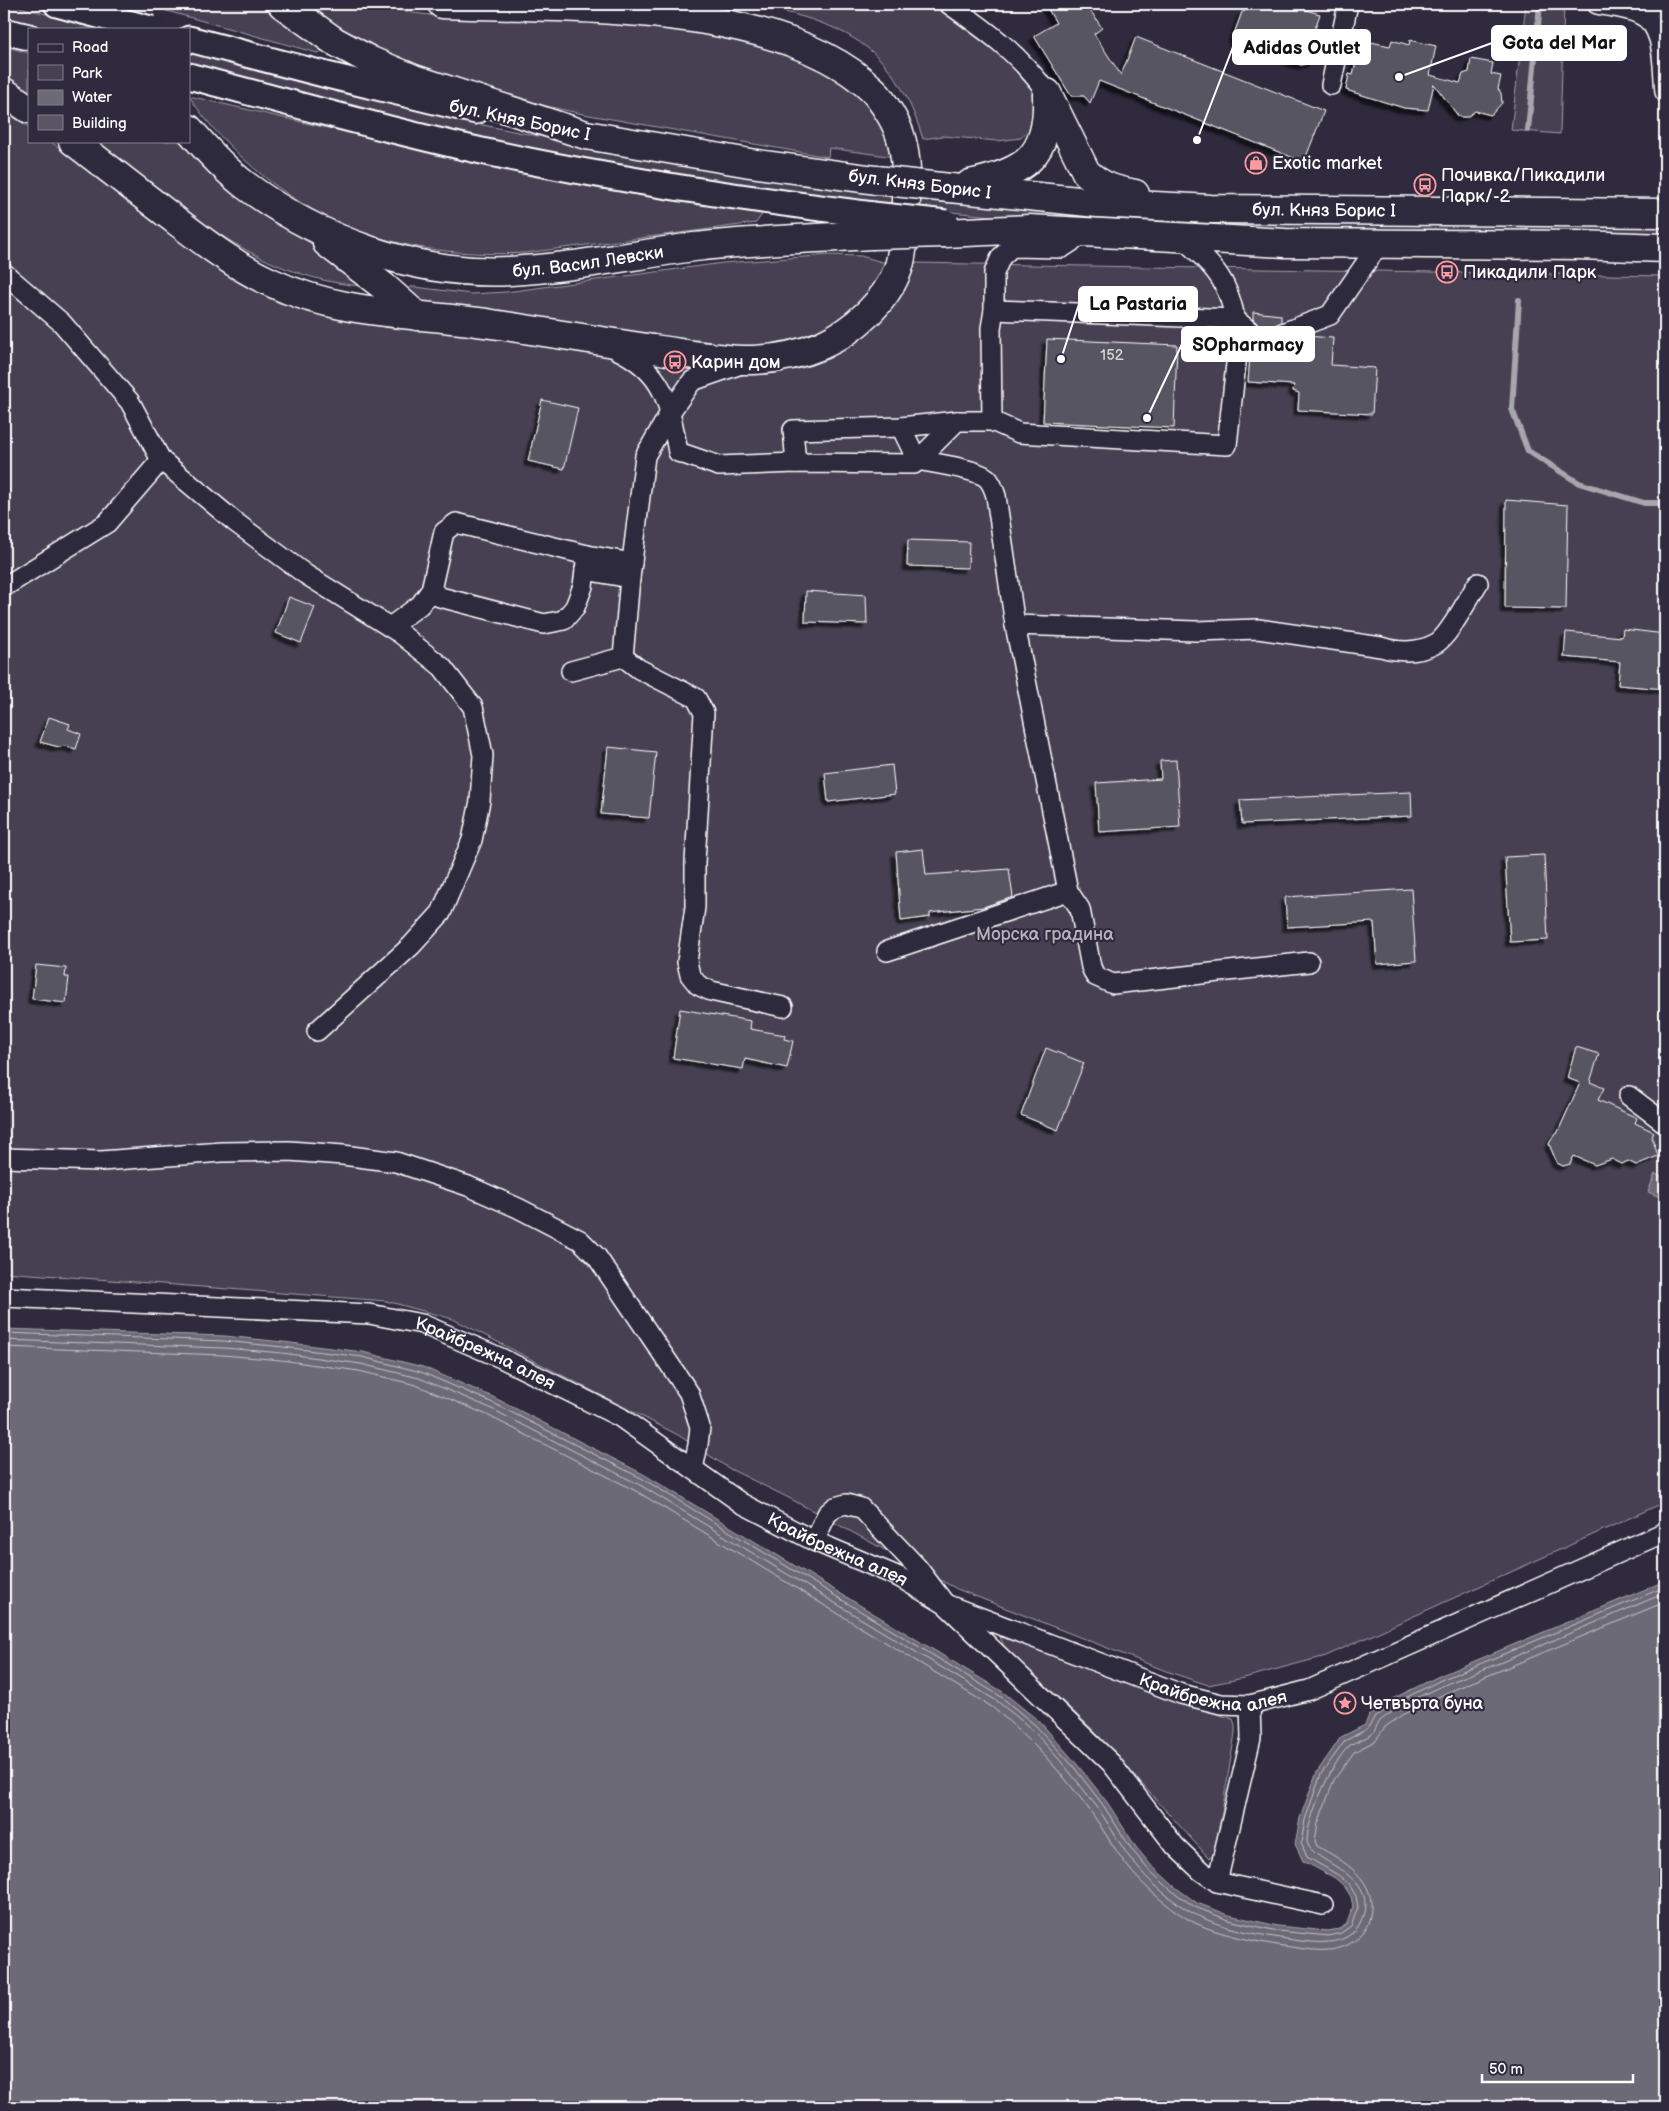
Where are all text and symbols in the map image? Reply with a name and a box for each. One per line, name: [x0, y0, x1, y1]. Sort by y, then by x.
callout: Gota del Mar: [1492, 26, 1626, 60]
legend: [28, 28, 190, 142]
callout: Adidas Outlet: [1233, 30, 1370, 64]
text: Gota del Mar: [1502, 32, 1616, 55]
text: Adidas Outlet: [1243, 37, 1361, 60]
text: Road: [72, 38, 108, 57]
text: Park: [72, 64, 103, 83]
text: Water: [72, 88, 112, 107]
street label: бул. Княз Борис I: [448, 95, 592, 146]
text: Building: [72, 114, 127, 133]
shop icon: Exotic market: [1244, 151, 1268, 175]
place label: Exotic market: [1272, 153, 1383, 174]
street label: бул. Княз Борис I: [847, 165, 992, 204]
place label: Почивка/Пикадили Парк/-2: [1441, 165, 1605, 207]
bus stop icon: Почивка/Пикадили Парк/-2: [1413, 173, 1437, 197]
street label: бул. Княз Борис I: [1252, 199, 1396, 222]
street label: бул. Васил Левски: [512, 241, 665, 282]
bus stop icon: Пикадили Парк: [1435, 260, 1459, 284]
place label: Пикадили Парк: [1463, 262, 1597, 283]
callout: La Pastaria: [1079, 287, 1197, 321]
text: La Pastaria: [1089, 293, 1187, 316]
callout: SOpharmacy: [1182, 327, 1314, 361]
text: SOpharmacy: [1192, 334, 1304, 357]
house number: 152: [1100, 346, 1124, 365]
bus stop icon: Карин дом: [663, 350, 687, 374]
place label: Карин дом: [691, 352, 781, 373]
park label: Морска градина: [976, 924, 1114, 945]
street label: Крайбрежна алея: [414, 1313, 559, 1394]
street label: Крайбрежна алея: [764, 1509, 912, 1591]
street label: Крайбрежна алея: [1136, 1669, 1289, 1716]
place icon: Четвърта буна: [1333, 1691, 1357, 1715]
place label: Четвърта буна: [1361, 1693, 1484, 1714]
scale bar: [1482, 2051, 1633, 2083]
text: 50 m: [1489, 2060, 1523, 2079]

